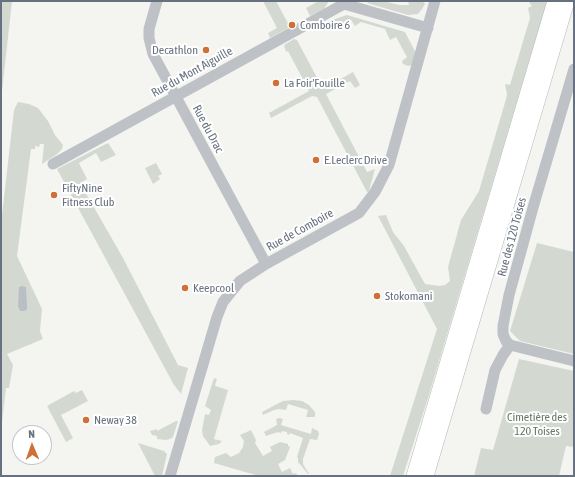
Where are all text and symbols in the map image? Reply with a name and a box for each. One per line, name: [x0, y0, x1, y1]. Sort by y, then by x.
place label: Comboire 6: [300, 18, 350, 32]
marker: Comboire 6: [287, 20, 297, 30]
place label: Decathlon: [152, 43, 198, 57]
street label: Rue du Mont Aiguille: [149, 44, 235, 100]
marker: Decathlon: [201, 45, 211, 55]
place label: La Foir'Fouille: [284, 76, 345, 90]
marker: La Foir'Fouille: [271, 78, 281, 88]
street label: Rue du Drac: [189, 103, 227, 155]
place label: E.Leclerc Drive: [324, 153, 387, 167]
marker: E.Leclerc Drive: [311, 155, 321, 165]
place label: FiftyNine Fitness Club: [62, 181, 114, 209]
marker: FiftyNine Fitness Club: [49, 190, 59, 200]
street label: Rue des 120 Toises: [495, 196, 529, 278]
street label: Rue de Comboire: [264, 206, 336, 254]
place label: Keepcool: [193, 281, 234, 295]
marker: Keepcool: [180, 283, 190, 293]
place label: Stokomani: [385, 289, 432, 303]
marker: Stokomani: [372, 291, 382, 301]
park label: Cimetière des 120 Toises: [507, 410, 567, 438]
place label: Neway 38: [94, 413, 137, 427]
marker: Neway 38: [81, 415, 91, 425]
north arrow: [12, 425, 52, 465]
text: N: [28, 428, 35, 440]

